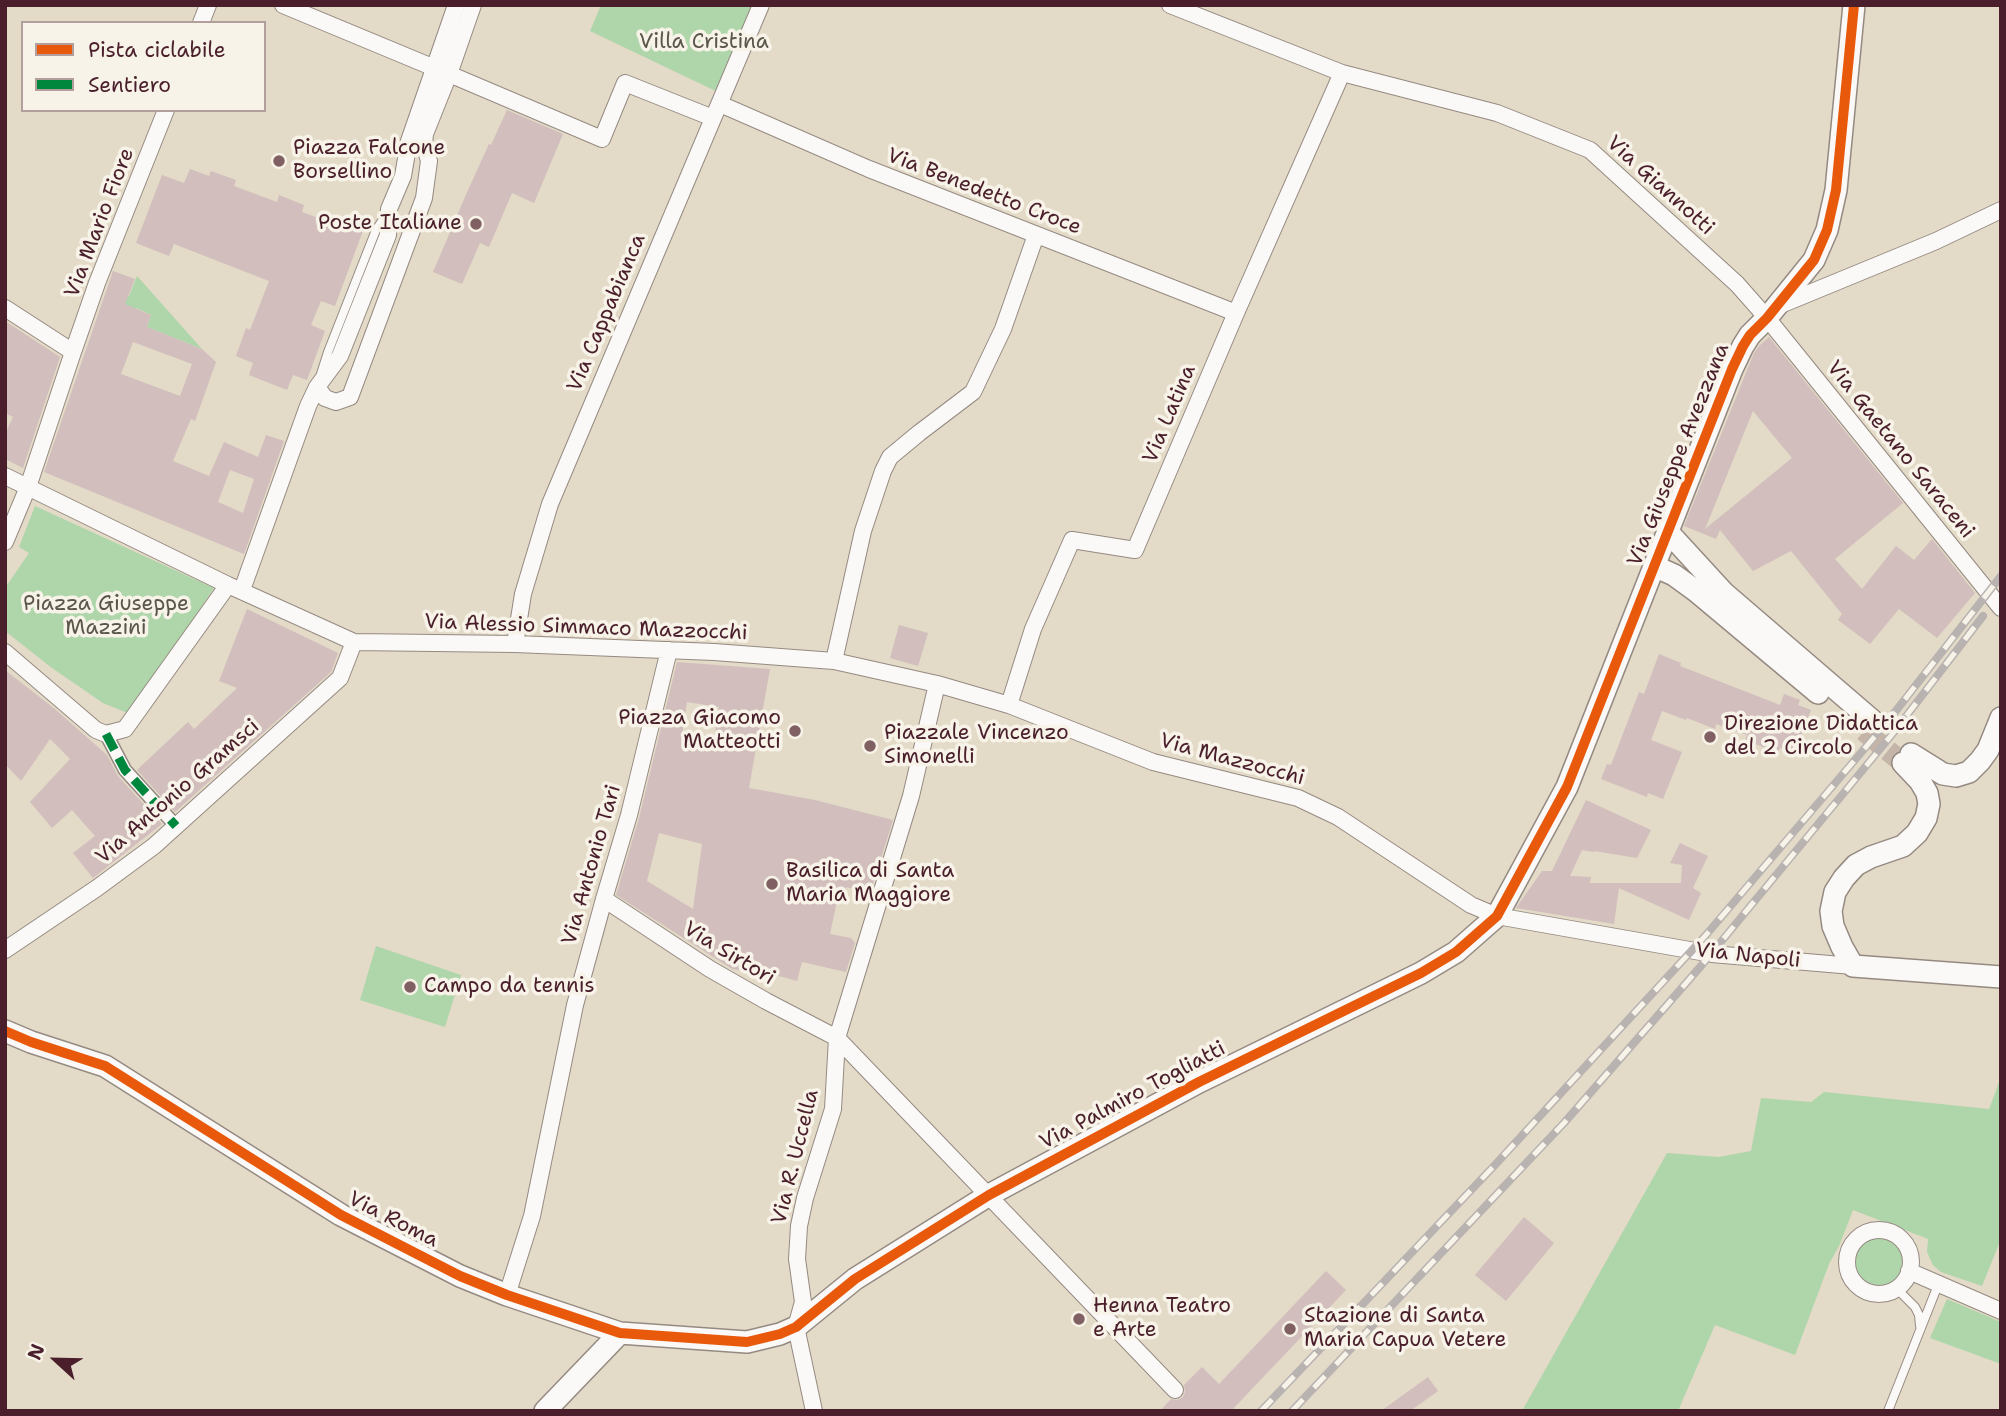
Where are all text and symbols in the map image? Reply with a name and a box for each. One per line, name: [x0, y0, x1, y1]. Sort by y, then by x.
legend: [21, 21, 266, 112]
park label: Villa Cristina: [639, 30, 769, 56]
text: Pista ciclabile: [88, 36, 226, 64]
text: Sentiero: [88, 71, 171, 99]
street label: Via Giannotti: [1601, 131, 1719, 241]
place label: Piazza Falcone Borsellino: [293, 136, 445, 186]
street label: Via Benedetto Croce: [883, 143, 1085, 241]
street label: Via Mario Fiore: [60, 145, 140, 301]
marker: Piazza Falcone Borsellino: [271, 153, 287, 169]
place label: Poste Italiane: [318, 211, 462, 237]
marker: Poste Italiane: [468, 216, 484, 232]
street label: Via Cappabianca: [562, 230, 652, 396]
street label: Via Giuseppe Avezzana: [1623, 340, 1735, 570]
street label: Via Gaetano Saraceni: [1821, 356, 1979, 544]
street label: Via Latina: [1138, 361, 1202, 467]
park label: Piazza Giuseppe Mazzini: [23, 592, 189, 642]
street label: Via Alessio Simmaco Mazzocchi: [424, 610, 748, 646]
place label: Piazza Giacomo Matteotti: [618, 706, 781, 756]
place label: Direzione Didattica del 2 Circolo: [1724, 712, 1918, 762]
street label: Via Antonio Gramsci: [91, 714, 265, 870]
place label: Piazzale Vincenzo Simonelli: [884, 721, 1069, 771]
marker: Piazza Giacomo Matteotti: [787, 723, 803, 739]
street label: Via Mazzocchi: [1157, 729, 1307, 791]
marker: Direzione Didattica del 2 Circolo: [1702, 729, 1718, 745]
marker: Piazzale Vincenzo Simonelli: [862, 738, 878, 754]
street label: Via Antonio Tari: [557, 782, 627, 948]
place label: Basilica di Santa Maria Maggiore: [786, 859, 954, 909]
marker: Basilica di Santa Maria Maggiore: [764, 876, 780, 892]
street label: Via Sirtori: [679, 917, 779, 991]
street label: Via Napoli: [1694, 938, 1802, 974]
place label: Campo da tennis: [424, 974, 595, 1000]
marker: Campo da tennis: [402, 979, 418, 995]
street label: Via Palmiro Togliatti: [1036, 1036, 1230, 1156]
street label: Via R. Uccella: [767, 1087, 825, 1227]
street label: Via Roma: [344, 1187, 442, 1253]
place label: Henna Teatro e Arte: [1093, 1294, 1231, 1344]
place label: Stazione di Santa Maria Capua Vetere: [1304, 1304, 1506, 1354]
marker: Henna Teatro e Arte: [1071, 1311, 1087, 1327]
marker: Stazione di Santa Maria Capua Vetere: [1282, 1321, 1298, 1337]
north arrow: [21, 1325, 91, 1395]
text: N: [22, 1340, 50, 1364]

